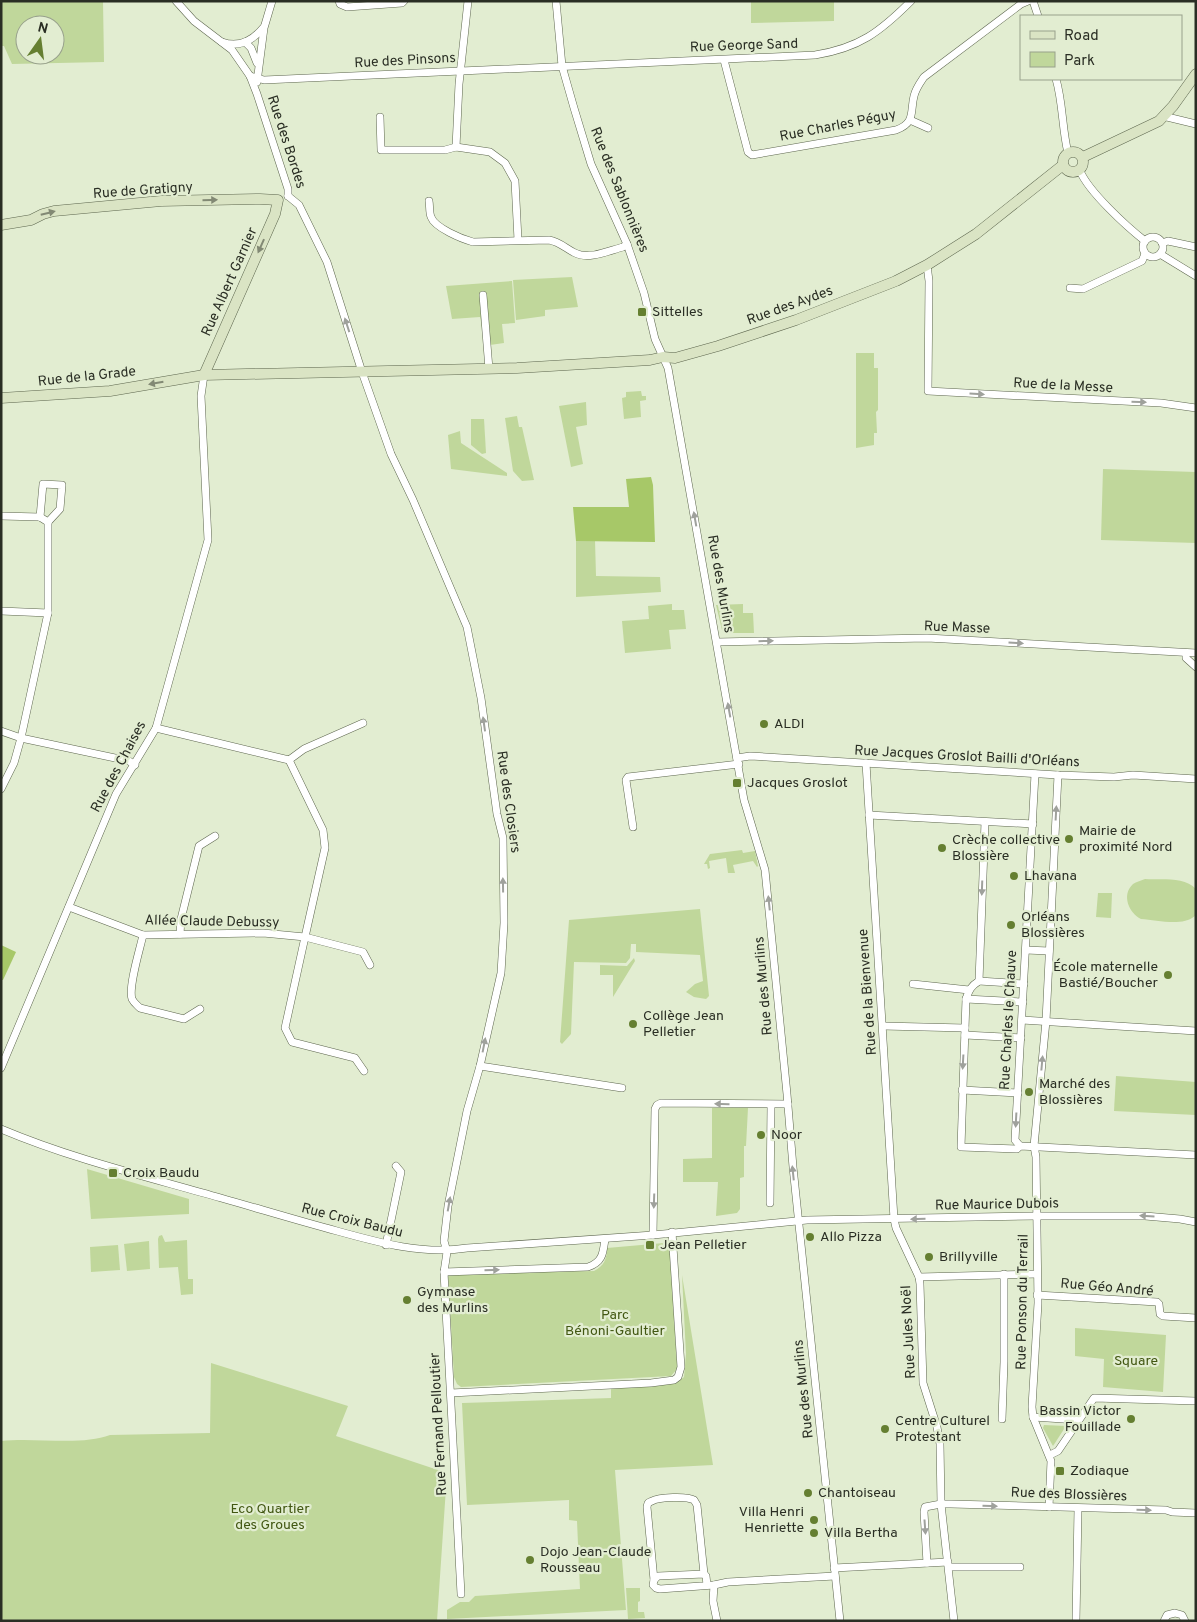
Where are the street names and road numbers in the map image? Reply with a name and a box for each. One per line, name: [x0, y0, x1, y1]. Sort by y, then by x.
street label: Rue George Sand: [689, 36, 799, 56]
street label: Rue des Pinsons: [354, 50, 456, 72]
street label: Rue des Bordes: [263, 93, 309, 191]
street label: Rue Charles Péguy: [778, 106, 898, 146]
street label: Rue des Sablonnières: [586, 125, 652, 255]
street label: Rue de Gratigny: [92, 179, 194, 203]
street label: Rue Albert Garnier: [198, 224, 262, 339]
street label: Rue des Aydes: [745, 283, 835, 329]
street label: Rue de la Grade: [37, 363, 137, 391]
street label: Rue de la Messe: [1013, 375, 1113, 397]
street label: Rue des Murlins: [703, 534, 737, 634]
street label: Rue Masse: [923, 618, 991, 638]
street label: Rue des Chaises: [88, 718, 150, 816]
street label: Rue Jacques Groslot Bailli d'Orléans: [854, 743, 1080, 771]
street label: Rue des Closiers: [492, 750, 524, 854]
street label: Allée Claude Debussy: [144, 912, 280, 932]
street label: Rue de la Bienvenue: [855, 928, 881, 1056]
street label: Rue des Murlins: [751, 936, 777, 1036]
street label: Rue Charles le Chauve: [997, 950, 1021, 1090]
street label: Rue Maurice Dubois: [935, 1195, 1059, 1215]
street label: Rue Croix Baudu: [299, 1200, 405, 1242]
street label: Rue Ponson du Terrail: [1013, 1234, 1033, 1370]
street label: Rue Géo André: [1060, 1275, 1154, 1301]
street label: Rue Jules Noël: [898, 1285, 920, 1379]
street label: Rue des Murlins: [790, 1339, 818, 1439]
street label: Rue Fernand Pelloutier: [427, 1351, 451, 1496]
street label: Rue des Blossières: [1010, 1484, 1128, 1506]

